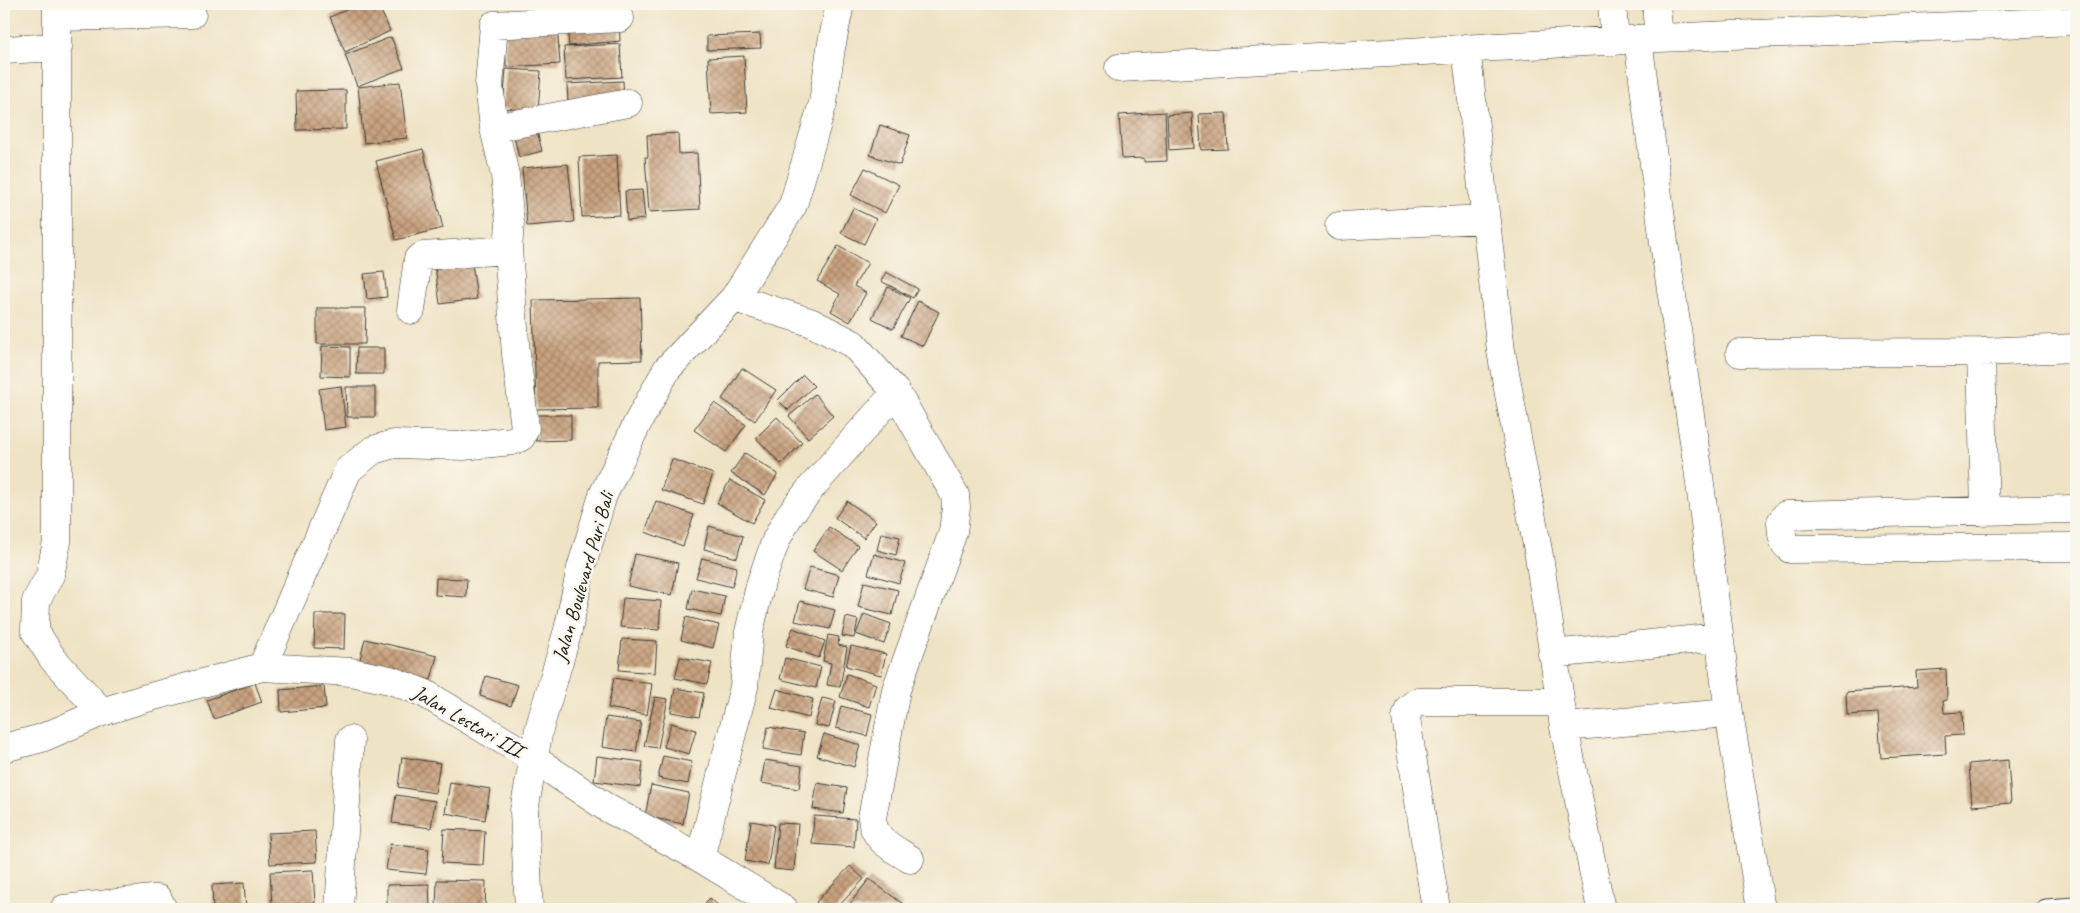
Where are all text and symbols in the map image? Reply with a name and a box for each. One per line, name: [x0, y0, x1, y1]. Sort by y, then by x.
street label: Jalan Boulevard Puri Bali: [546, 486, 620, 666]
street label: Jalan Lestari III: [407, 678, 532, 765]

